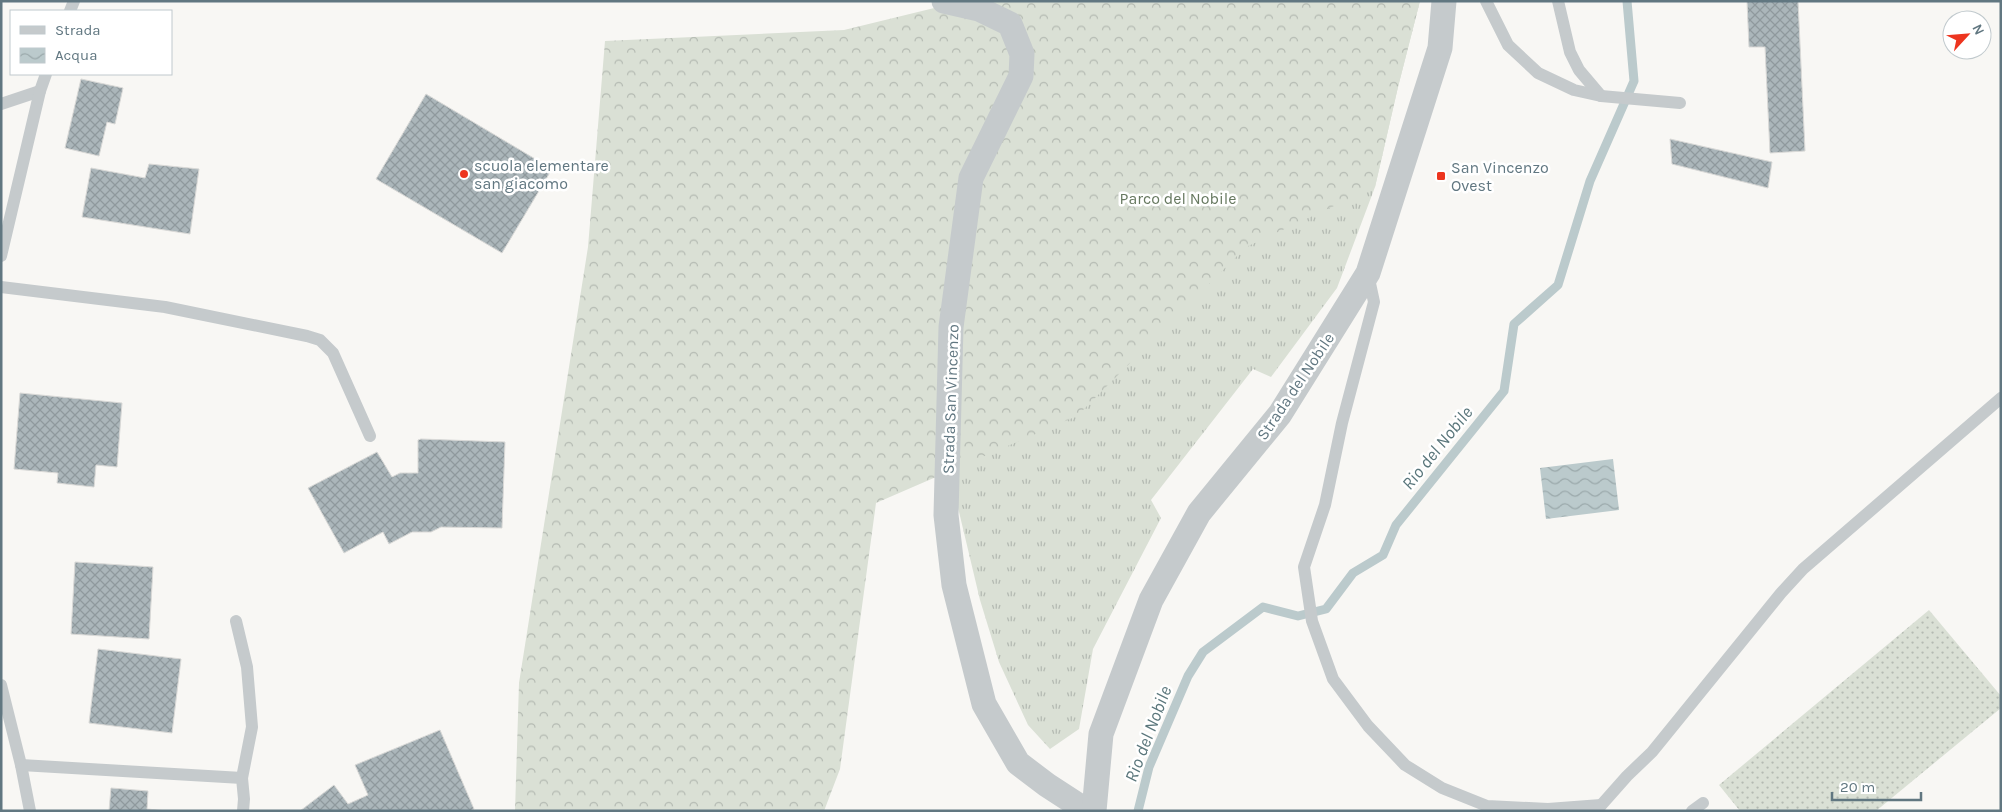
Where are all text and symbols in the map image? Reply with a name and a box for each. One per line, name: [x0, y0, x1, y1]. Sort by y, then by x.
legend: [10, 10, 172, 75]
north arrow: [1942, 10, 1992, 60]
text: Strada: [55, 21, 101, 39]
text: N: [1968, 21, 1988, 38]
text: Acqua: [55, 46, 97, 64]
place label: scuola elementare san giacomo: [474, 156, 609, 193]
place label: San Vincenzo Ovest: [1451, 158, 1549, 195]
marker: scuola elementare san giacomo: [458, 168, 470, 180]
marker: San Vincenzo Ovest: [1435, 170, 1447, 182]
park label: Parco del Nobile: [1120, 189, 1236, 208]
street label: Strada San Vincenzo: [938, 324, 963, 474]
street label: Strada del Nobile: [1253, 329, 1338, 443]
water label: Rio del Nobile: [1397, 402, 1477, 494]
water label: Rio del Nobile: [1120, 683, 1176, 785]
scale bar: [1832, 770, 1921, 802]
text: 20 m: [1840, 778, 1875, 796]

